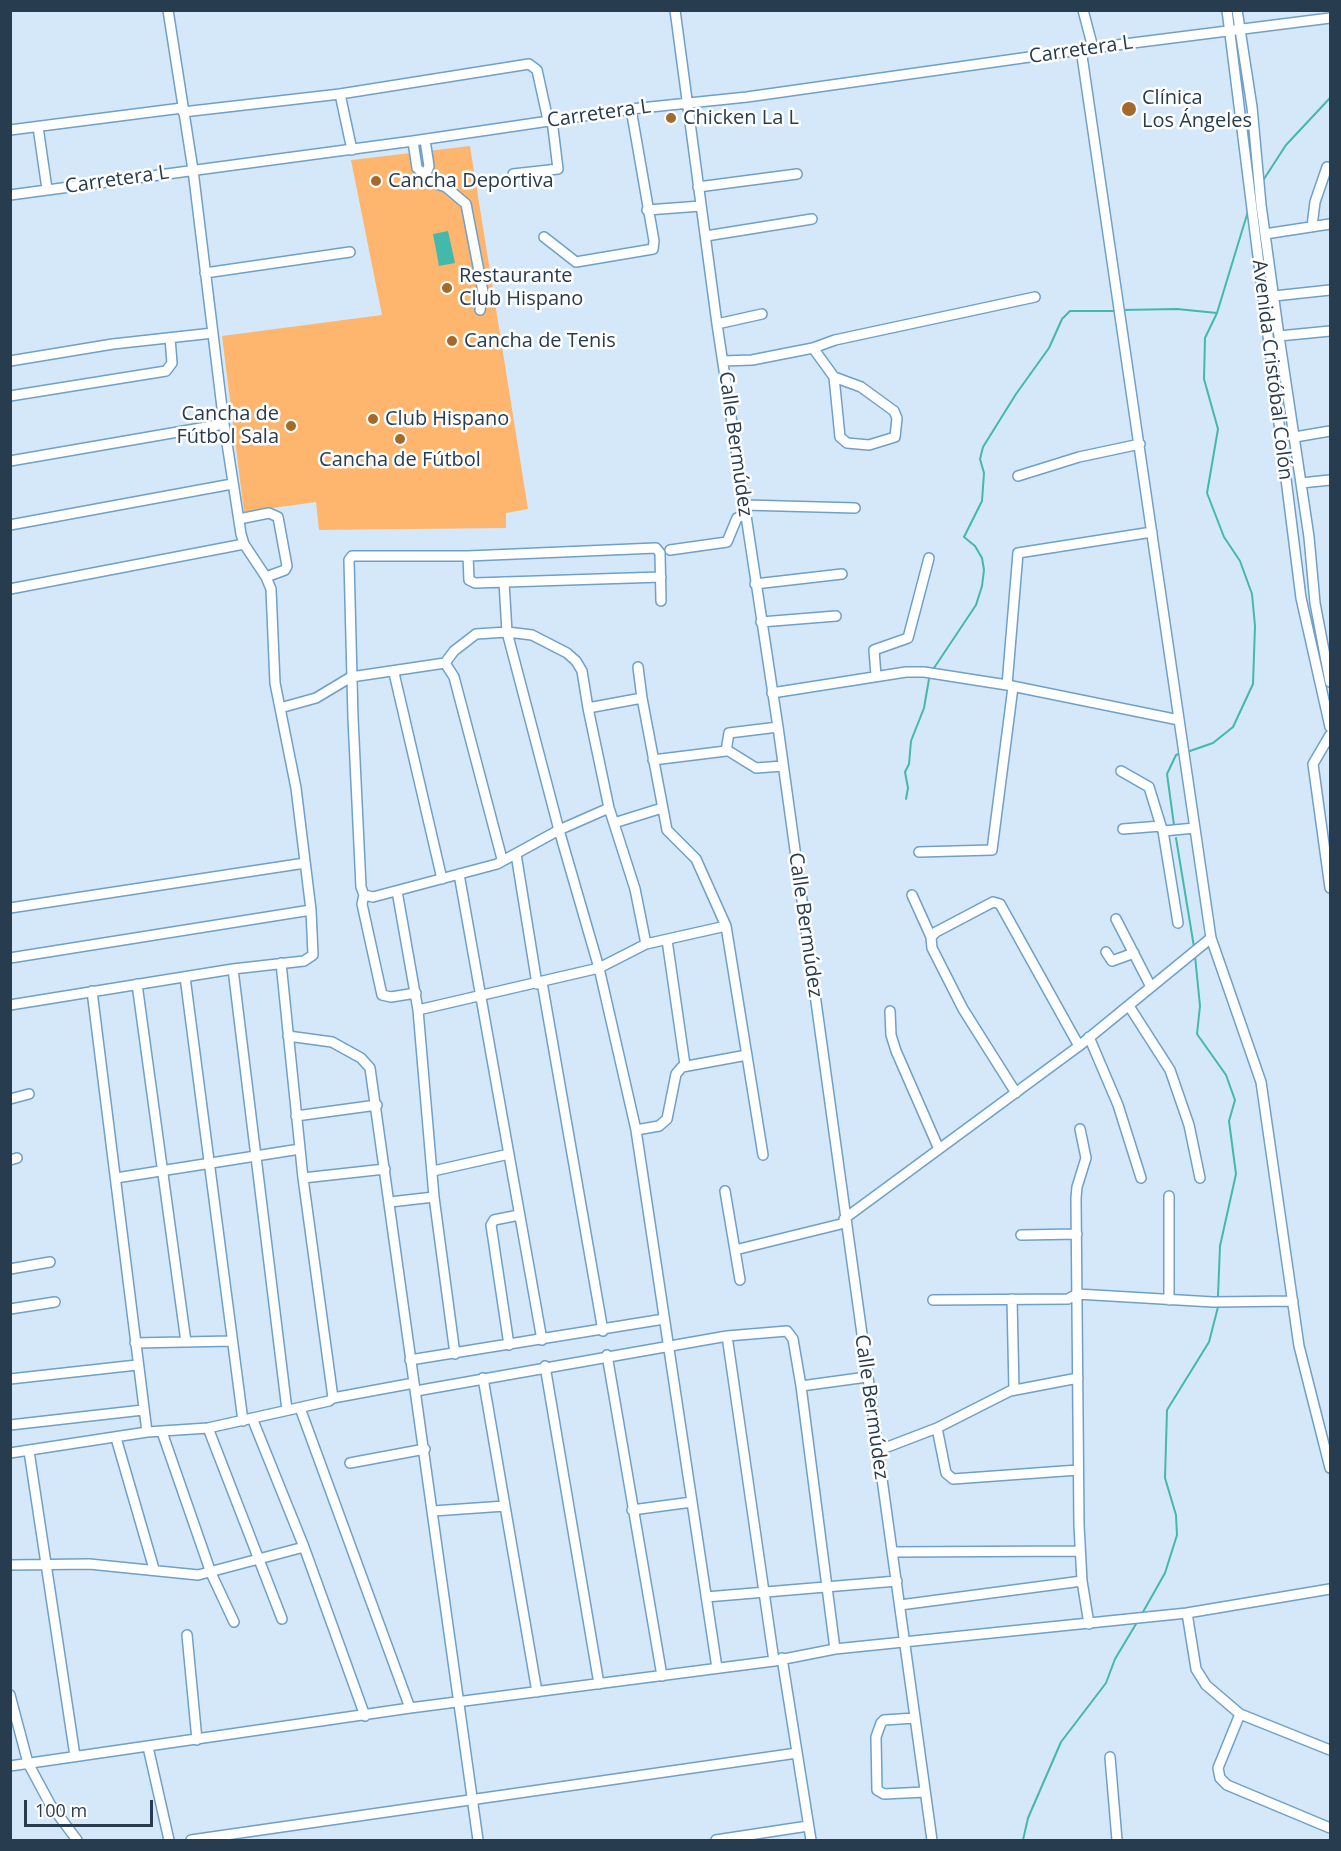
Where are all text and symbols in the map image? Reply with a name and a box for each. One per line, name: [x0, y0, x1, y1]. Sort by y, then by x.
street label: Carretera L: [1028, 31, 1134, 69]
place label: Clínica Los Ángeles: [1142, 86, 1252, 133]
street label: Carretera L: [546, 95, 652, 133]
marker: Clínica Los Ángeles: [1120, 100, 1138, 118]
place label: Chicken La L: [683, 106, 799, 130]
marker: Chicken La L: [664, 111, 678, 125]
street label: Carretera L: [64, 161, 170, 199]
place label: Cancha Deportiva: [388, 169, 554, 193]
marker: Cancha Deportiva: [369, 174, 383, 188]
street label: Avenida Cristóbal Colón: [1247, 258, 1297, 482]
place label: Restaurante Club Hispano: [459, 264, 583, 311]
marker: Restaurante Club Hispano: [440, 281, 454, 295]
place label: Cancha de Tenis: [464, 329, 616, 353]
marker: Cancha de Tenis: [445, 334, 459, 348]
street label: Calle Bermúdez: [713, 370, 757, 518]
place label: Cancha de Fútbol Sala: [177, 402, 279, 449]
place label: Club Hispano: [385, 407, 509, 431]
marker: Club Hispano: [366, 412, 380, 426]
marker: Cancha de Fútbol Sala: [284, 419, 298, 433]
marker: Cancha de Fútbol: [393, 432, 407, 446]
place label: Cancha de Fútbol: [319, 448, 481, 472]
street label: Calle Bermúdez: [783, 851, 827, 999]
street label: Calle Bermúdez: [849, 1333, 893, 1481]
scale bar: [27, 1788, 156, 1826]
text: 100 m: [35, 1798, 87, 1822]

